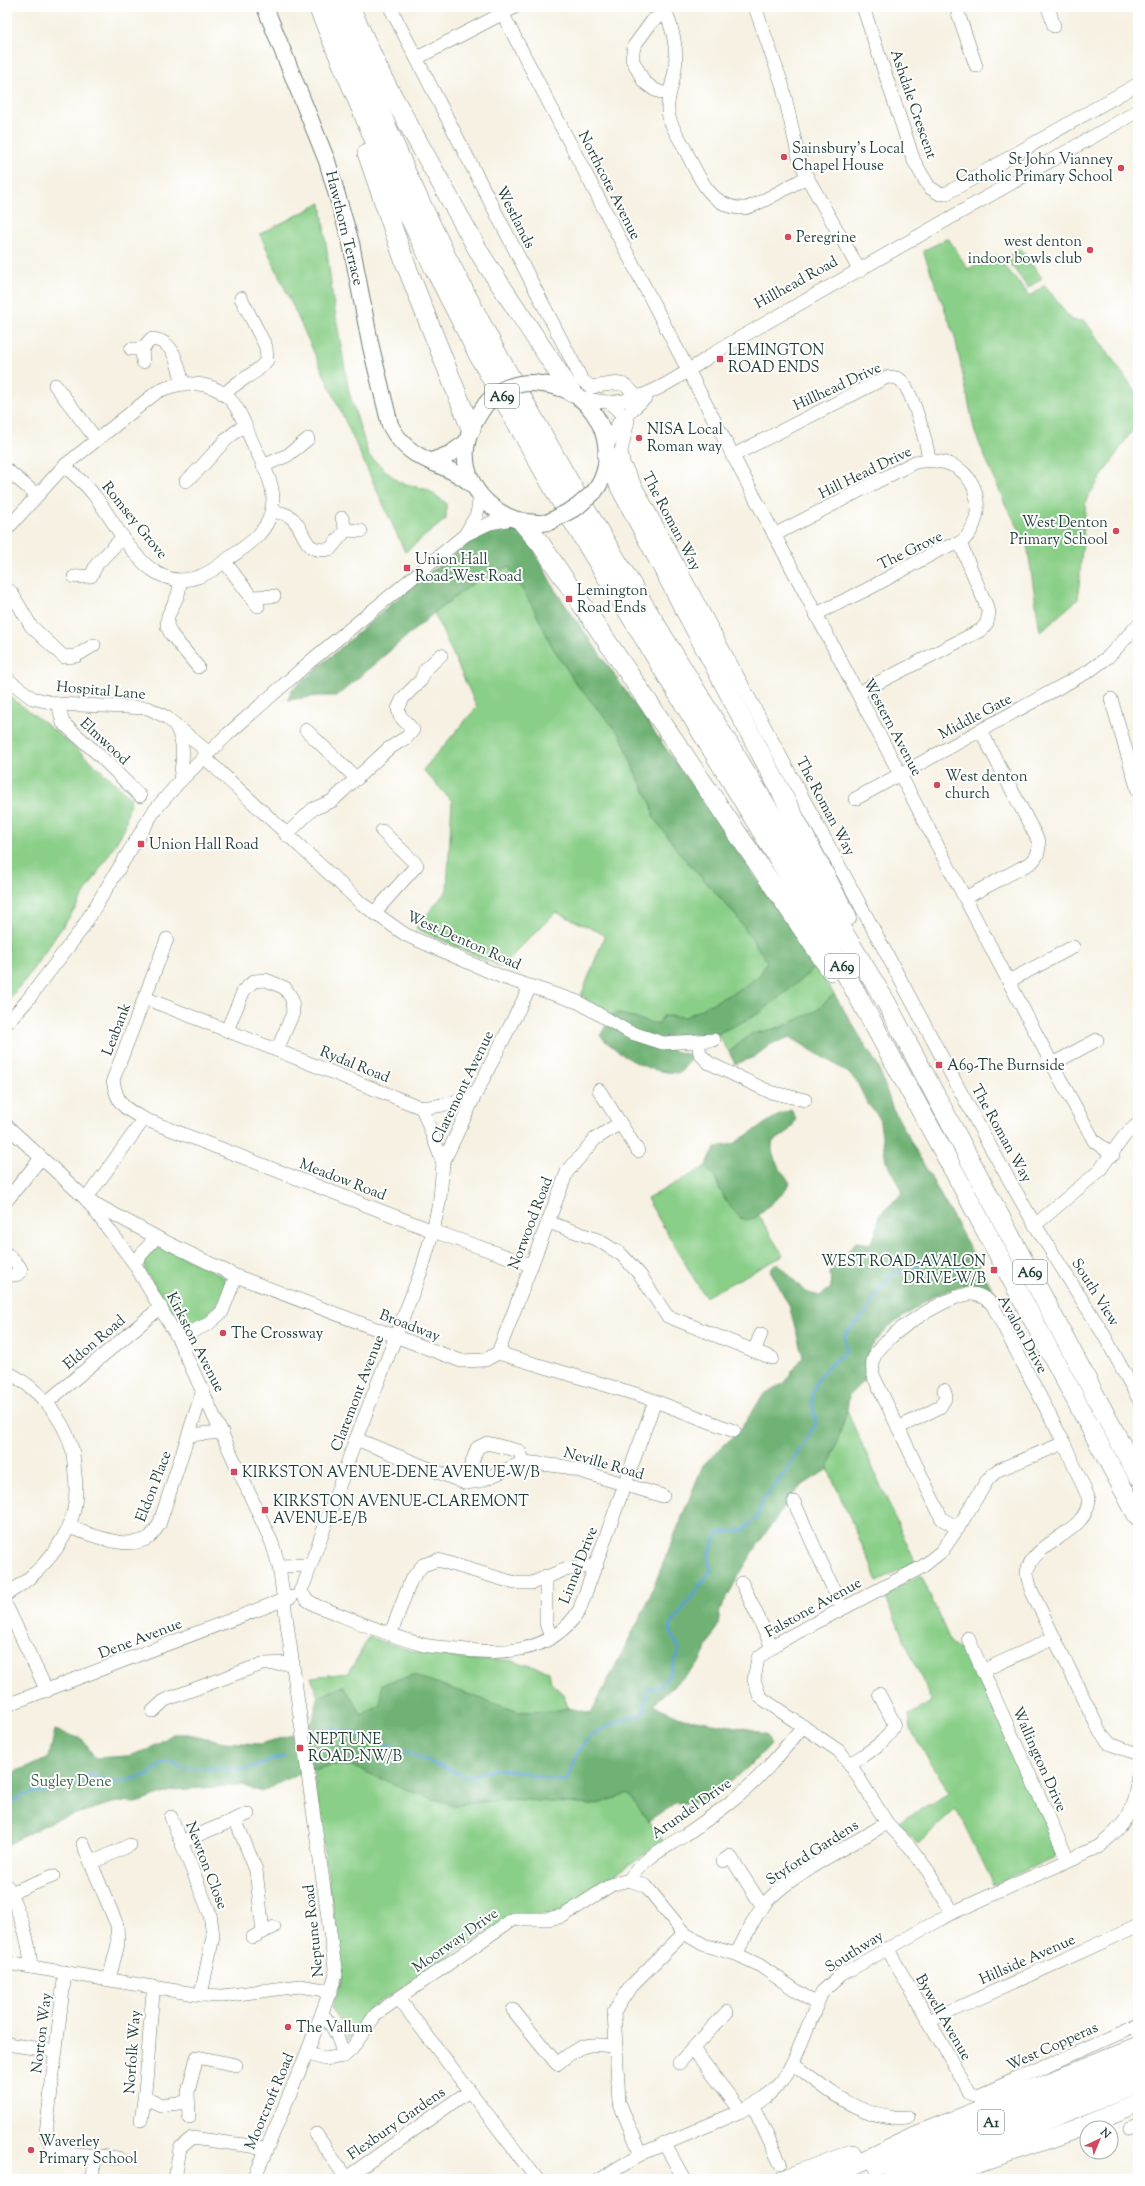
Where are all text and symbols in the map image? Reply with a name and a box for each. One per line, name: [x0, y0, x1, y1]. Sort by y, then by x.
street label: Ashdale Crescent: [884, 47, 941, 162]
street label: Northcote Avenue: [572, 128, 645, 244]
place label: Sainsbury's Local Chapel House: [792, 139, 904, 177]
place label: St John Vianney Catholic Primary School: [956, 150, 1114, 188]
marker: Sainsbury's Local Chapel House: [779, 152, 789, 162]
marker: St John Vianney Catholic Primary School: [1116, 163, 1126, 173]
street label: Hawthorn Terrace: [319, 169, 368, 288]
street label: Westlands: [490, 183, 539, 253]
place label: Peregrine: [796, 228, 856, 249]
marker: Peregrine: [783, 232, 793, 242]
place label: west denton indoor bowls club: [968, 232, 1082, 270]
marker: west denton indoor bowls club: [1085, 245, 1095, 255]
street label: Hillhead Road: [751, 252, 843, 315]
place label: LEMINGTON ROAD ENDS: [728, 341, 824, 379]
marker: LEMINGTON ROAD ENDS: [715, 354, 725, 364]
street label: Hillhead Drive: [790, 358, 885, 417]
road number: A69: [485, 384, 519, 408]
place label: NISA Local Roman way: [647, 420, 723, 458]
marker: NISA Local Roman way: [634, 433, 644, 443]
street label: Hill Head Drive: [816, 442, 916, 505]
street label: The Roman Way: [636, 469, 706, 575]
street label: Romsey Grove: [96, 478, 172, 564]
place label: West Denton Primary School: [1010, 513, 1108, 551]
marker: West Denton Primary School: [1111, 526, 1121, 536]
street label: The Grove: [875, 527, 946, 576]
place label: Union Hall Road-West Road: [415, 550, 523, 588]
marker: Union Hall Road-West Road: [402, 563, 412, 573]
place label: Lemington Road Ends: [577, 581, 648, 619]
marker: Lemington Road Ends: [564, 594, 574, 604]
street label: Western Avenue: [857, 675, 926, 780]
street label: Hospital Lane: [55, 677, 146, 706]
street label: Middle Gate: [935, 689, 1016, 745]
street label: Elmwood: [75, 714, 134, 771]
street label: The Roman Way: [790, 754, 860, 860]
place label: West denton church: [945, 767, 1028, 805]
marker: West denton church: [932, 780, 942, 790]
place label: Union Hall Road: [149, 835, 259, 856]
marker: Union Hall Road: [136, 839, 146, 849]
street label: West Denton Road: [403, 907, 524, 976]
road number: A69: [825, 954, 859, 978]
street label: Leabank: [98, 1000, 137, 1059]
street label: Claremont Avenue: [427, 1028, 500, 1148]
street label: Rydal Road: [316, 1042, 393, 1089]
place label: A69-The Burnside: [947, 1056, 1065, 1077]
marker: A69-The Burnside: [934, 1060, 944, 1070]
street label: The Roman Way: [965, 1081, 1037, 1187]
street label: Meadow Road: [296, 1154, 389, 1207]
street label: Norwood Road: [504, 1173, 559, 1273]
place label: WEST ROAD-AVALON DRIVE-W/B: [821, 1252, 987, 1290]
street label: South View: [1066, 1255, 1124, 1331]
road number: A69: [1013, 1260, 1047, 1284]
marker: WEST ROAD-AVALON DRIVE-W/B: [989, 1265, 999, 1275]
street label: Kirkston Avenue: [160, 1289, 229, 1397]
street label: Avalon Drive: [992, 1292, 1052, 1378]
street label: Broadway: [376, 1305, 443, 1348]
street label: Eldon Road: [59, 1311, 131, 1375]
place label: The Crossway: [231, 1324, 324, 1345]
marker: The Crossway: [218, 1328, 228, 1338]
street label: Claremont Avenue: [327, 1332, 390, 1455]
street label: Neville Road: [561, 1443, 647, 1486]
street label: Eldon Place: [131, 1448, 178, 1525]
place label: KIRKSTON AVENUE-DENE AVENUE-W/B: [242, 1463, 540, 1484]
marker: KIRKSTON AVENUE-DENE AVENUE-W/B: [229, 1467, 239, 1477]
place label: KIRKSTON AVENUE-CLAREMONT AVENUE-E/B: [273, 1492, 529, 1530]
marker: KIRKSTON AVENUE-CLAREMONT AVENUE-E/B: [260, 1505, 270, 1515]
street label: Linnel Drive: [555, 1524, 604, 1607]
street label: Falstone Avenue: [762, 1573, 866, 1644]
street label: Dene Avenue: [96, 1614, 185, 1665]
street label: Wallington Drive: [1006, 1704, 1071, 1815]
place label: NEPTUNE ROAD-NW/B: [308, 1730, 403, 1768]
marker: NEPTUNE ROAD-NW/B: [295, 1743, 305, 1753]
park label: Sugley Dene: [31, 1772, 111, 1793]
street label: Arundel Drive: [648, 1774, 736, 1845]
street label: Styford Gardens: [762, 1815, 863, 1891]
street label: Newton Close: [179, 1819, 232, 1912]
street label: Neptune Road: [299, 1883, 330, 1978]
street label: Moorway Drive: [409, 1904, 503, 1979]
street label: Southway: [822, 1926, 888, 1978]
street label: Hillside Avenue: [976, 1930, 1079, 1991]
street label: Bywell Avenue: [910, 1971, 976, 2065]
street label: Norton Way: [27, 1991, 58, 2075]
street label: Norfolk Way: [120, 2009, 147, 2095]
place label: The Vallum: [296, 2018, 373, 2039]
street label: West Copperas: [1004, 2018, 1102, 2077]
marker: The Vallum: [283, 2022, 293, 2032]
street label: Moorcroft Road: [241, 2049, 300, 2153]
street label: Flexbury Gardens: [344, 2083, 450, 2166]
road number: A1: [978, 2110, 1004, 2134]
north arrow: [1079, 2120, 1119, 2160]
text: N: [1096, 2124, 1114, 2142]
place label: Waverley Primary School: [39, 2132, 137, 2170]
marker: Waverley Primary School: [26, 2145, 36, 2155]

